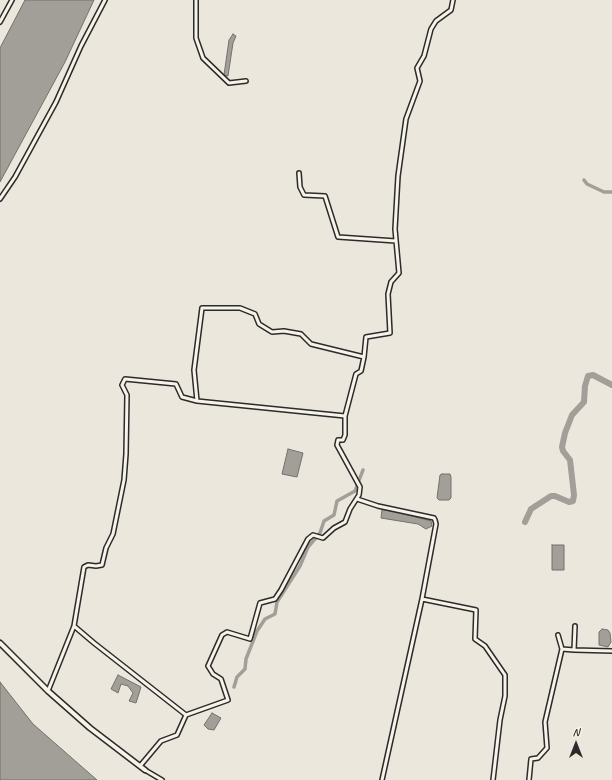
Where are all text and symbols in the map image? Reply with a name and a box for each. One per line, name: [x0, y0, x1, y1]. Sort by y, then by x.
north arrow: [556, 724, 596, 764]
text: N: [573, 725, 579, 739]

